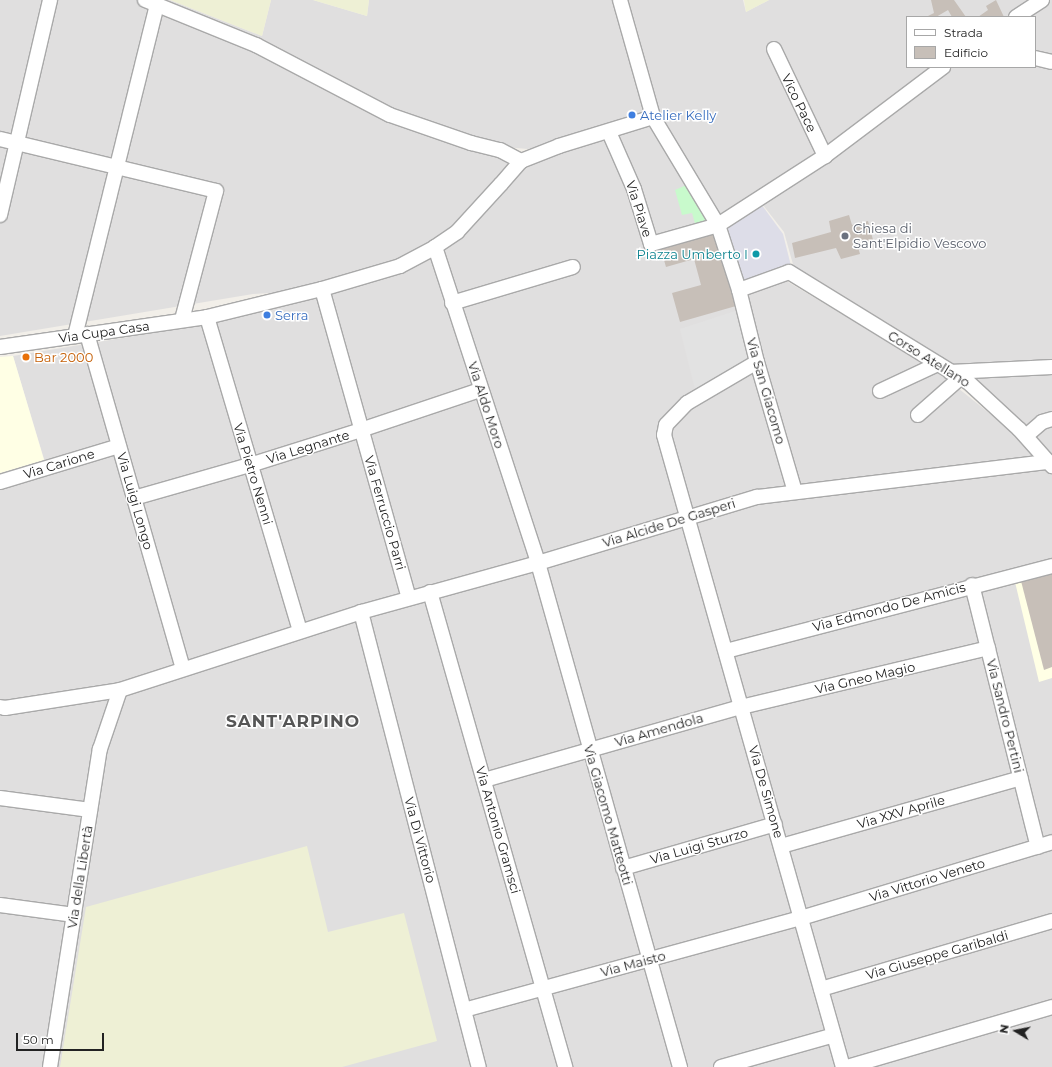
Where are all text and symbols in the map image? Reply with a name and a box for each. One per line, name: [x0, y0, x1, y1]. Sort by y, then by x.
legend: [906, 16, 1036, 68]
text: Strada: [944, 25, 983, 40]
text: Edificio: [944, 45, 988, 60]
street label: Vico Pace: [778, 71, 820, 135]
place label: Atelier Kelly: [640, 107, 716, 123]
marker: Atelier Kelly: [627, 110, 637, 120]
street label: Via Piave: [623, 179, 655, 239]
place label: Chiesa di Sant'Elpidio Vescovo: [853, 221, 986, 252]
marker: Chiesa di Sant'Elpidio Vescovo: [840, 231, 850, 241]
place label: Piazza Umberto I: [636, 246, 748, 262]
marker: Piazza Umberto I: [751, 249, 761, 259]
place label: Serra: [275, 307, 308, 323]
marker: Serra: [262, 310, 272, 320]
street label: Via Cupa Casa: [57, 318, 151, 346]
street label: Corso Atellano: [885, 328, 973, 390]
street label: Via San Giacomo: [743, 336, 789, 446]
place label: Bar 2000: [34, 349, 93, 365]
marker: Bar 2000: [21, 352, 31, 362]
street label: Via Aldo Moro: [465, 360, 507, 450]
street label: Via Pietro Nenni: [230, 421, 276, 527]
street label: Via Legnante: [265, 427, 351, 467]
street label: Via Carione: [22, 446, 96, 482]
street label: Via Luigi Longo: [114, 451, 156, 551]
street label: Via Ferruccio Parri: [361, 454, 409, 572]
street label: Via Alcide De Gasperi: [601, 495, 737, 551]
street label: Via Edmondo De Amicis: [811, 579, 967, 635]
street label: Via Sandro Pertini: [983, 657, 1027, 775]
street label: Via Gneo Magio: [813, 659, 917, 697]
street label: Via Amendola: [613, 710, 705, 750]
district label: SANT'ARPINO: [226, 712, 360, 732]
street label: Via Giacomo Matteotti: [580, 743, 636, 887]
street label: Via De Simone: [745, 744, 787, 840]
street label: Via Antonio Gramsci: [472, 764, 524, 896]
street label: Via XXV Aprile: [855, 792, 947, 832]
street label: Via Di Vittorio: [401, 795, 439, 885]
street label: Via della Libertà: [64, 824, 96, 930]
street label: Via Luigi Sturzo: [648, 825, 750, 867]
street label: Via Vittorio Veneto: [867, 855, 987, 905]
street label: Via Giuseppe Garibaldi: [864, 927, 1010, 983]
street label: Via Maisto: [599, 948, 667, 980]
north arrow: [996, 1011, 1036, 1051]
text: N: [997, 1023, 1012, 1035]
scale bar: [18, 1025, 106, 1051]
text: 50 m: [23, 1032, 54, 1047]

